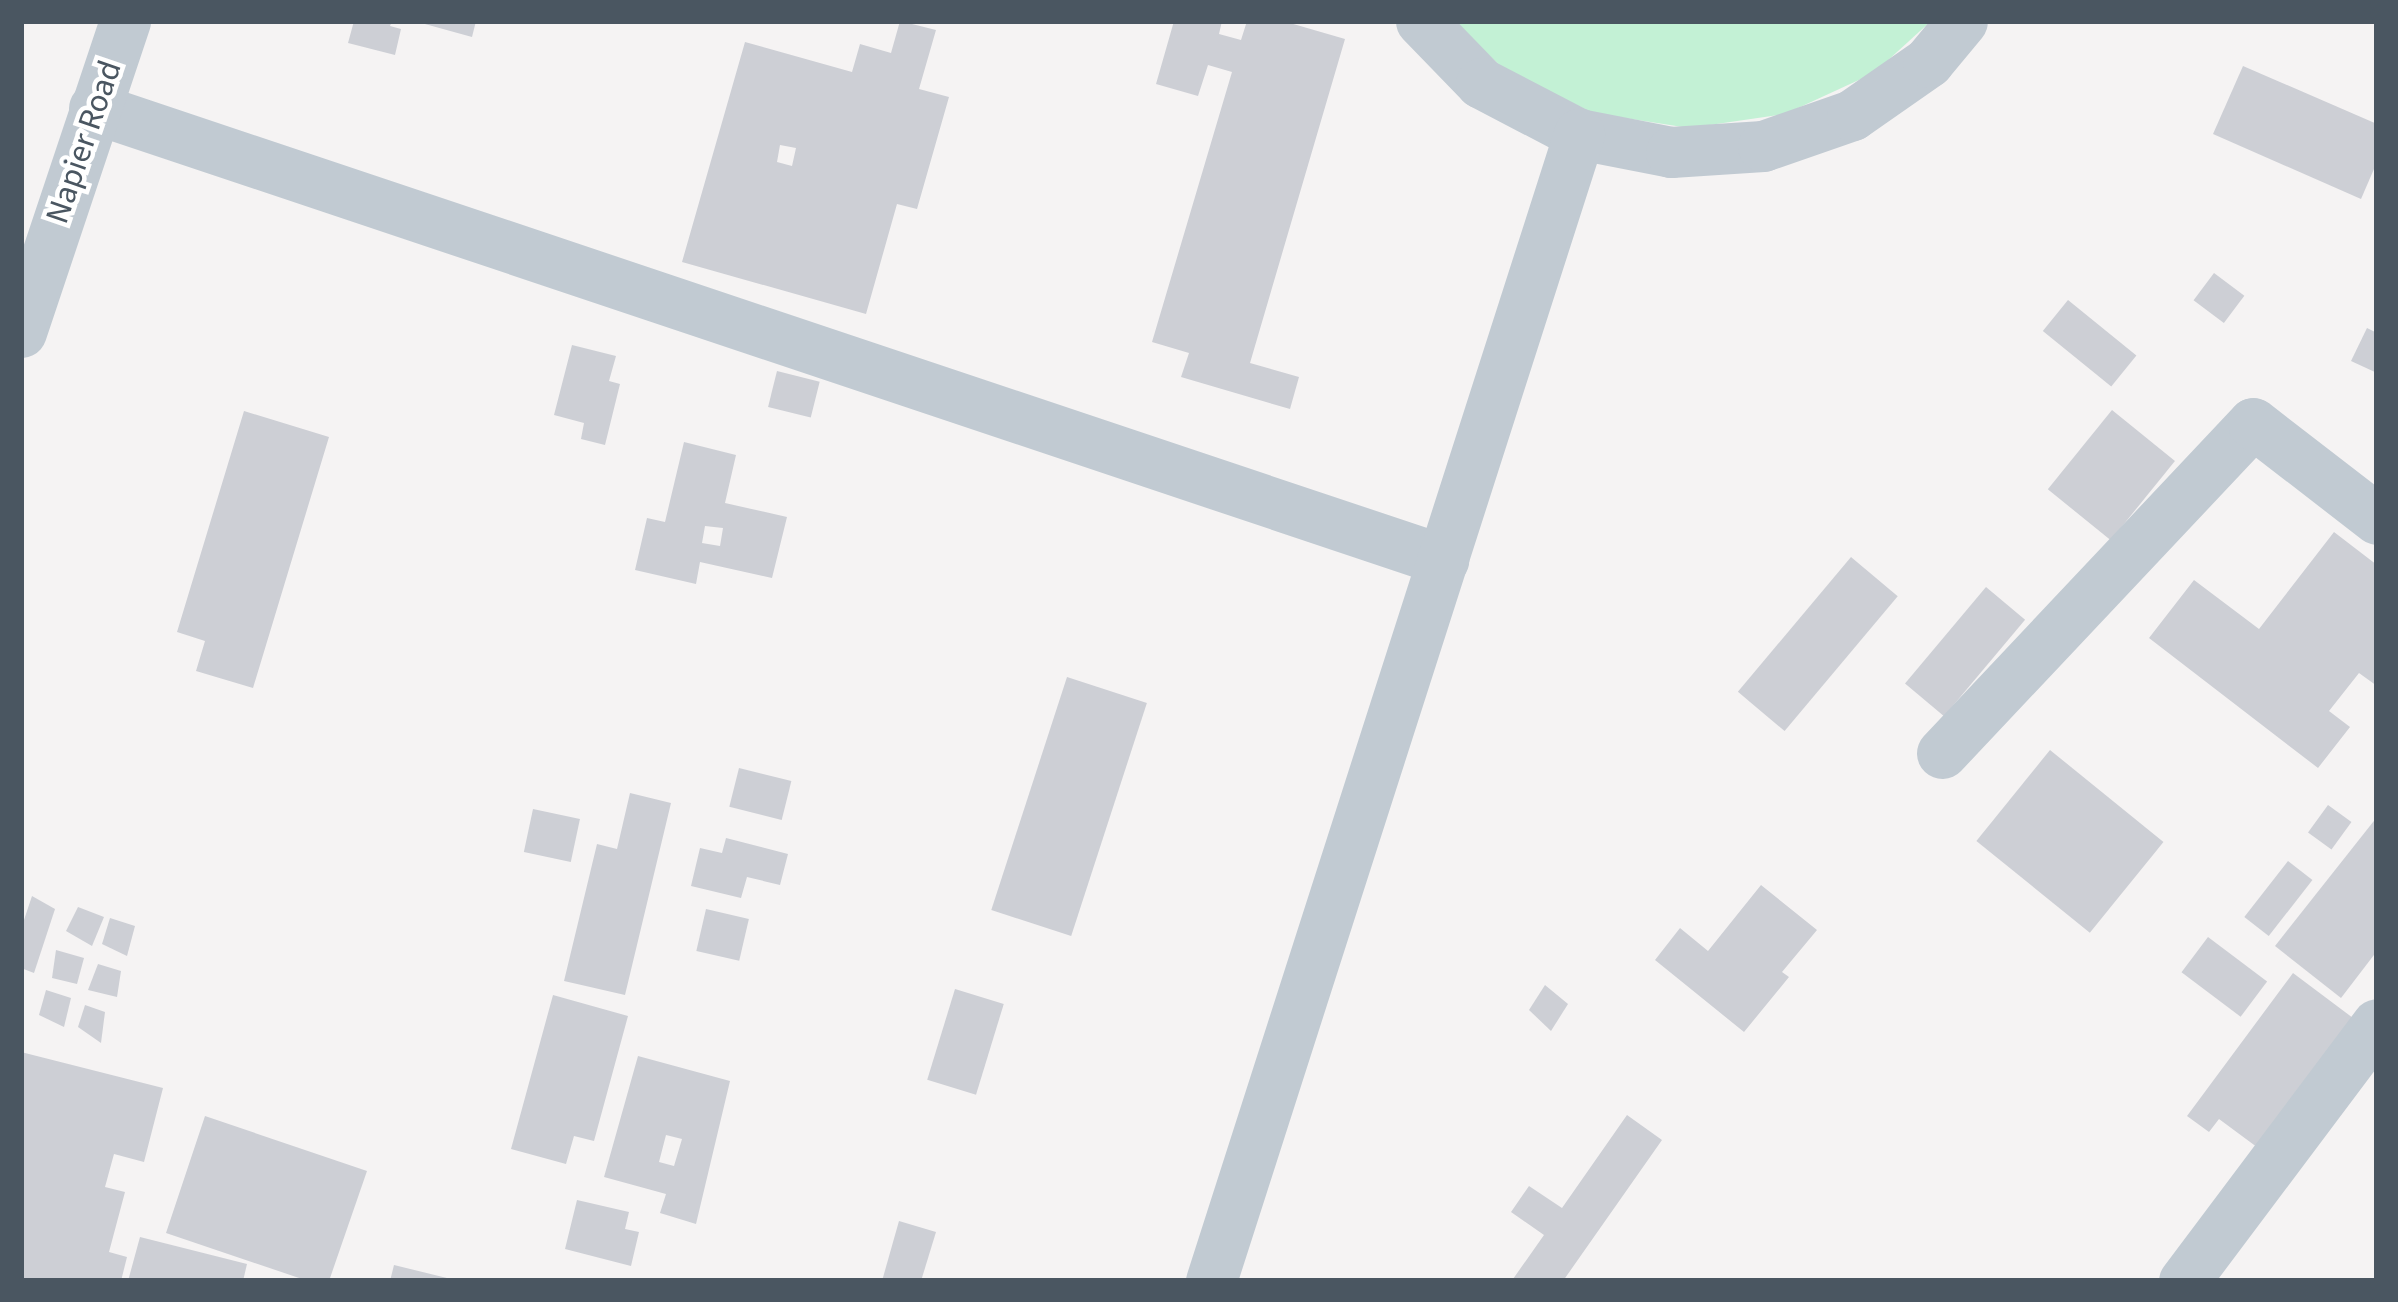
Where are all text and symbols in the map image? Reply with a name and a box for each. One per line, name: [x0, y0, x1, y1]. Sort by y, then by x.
street label: Napier Road: [38, 55, 130, 229]

